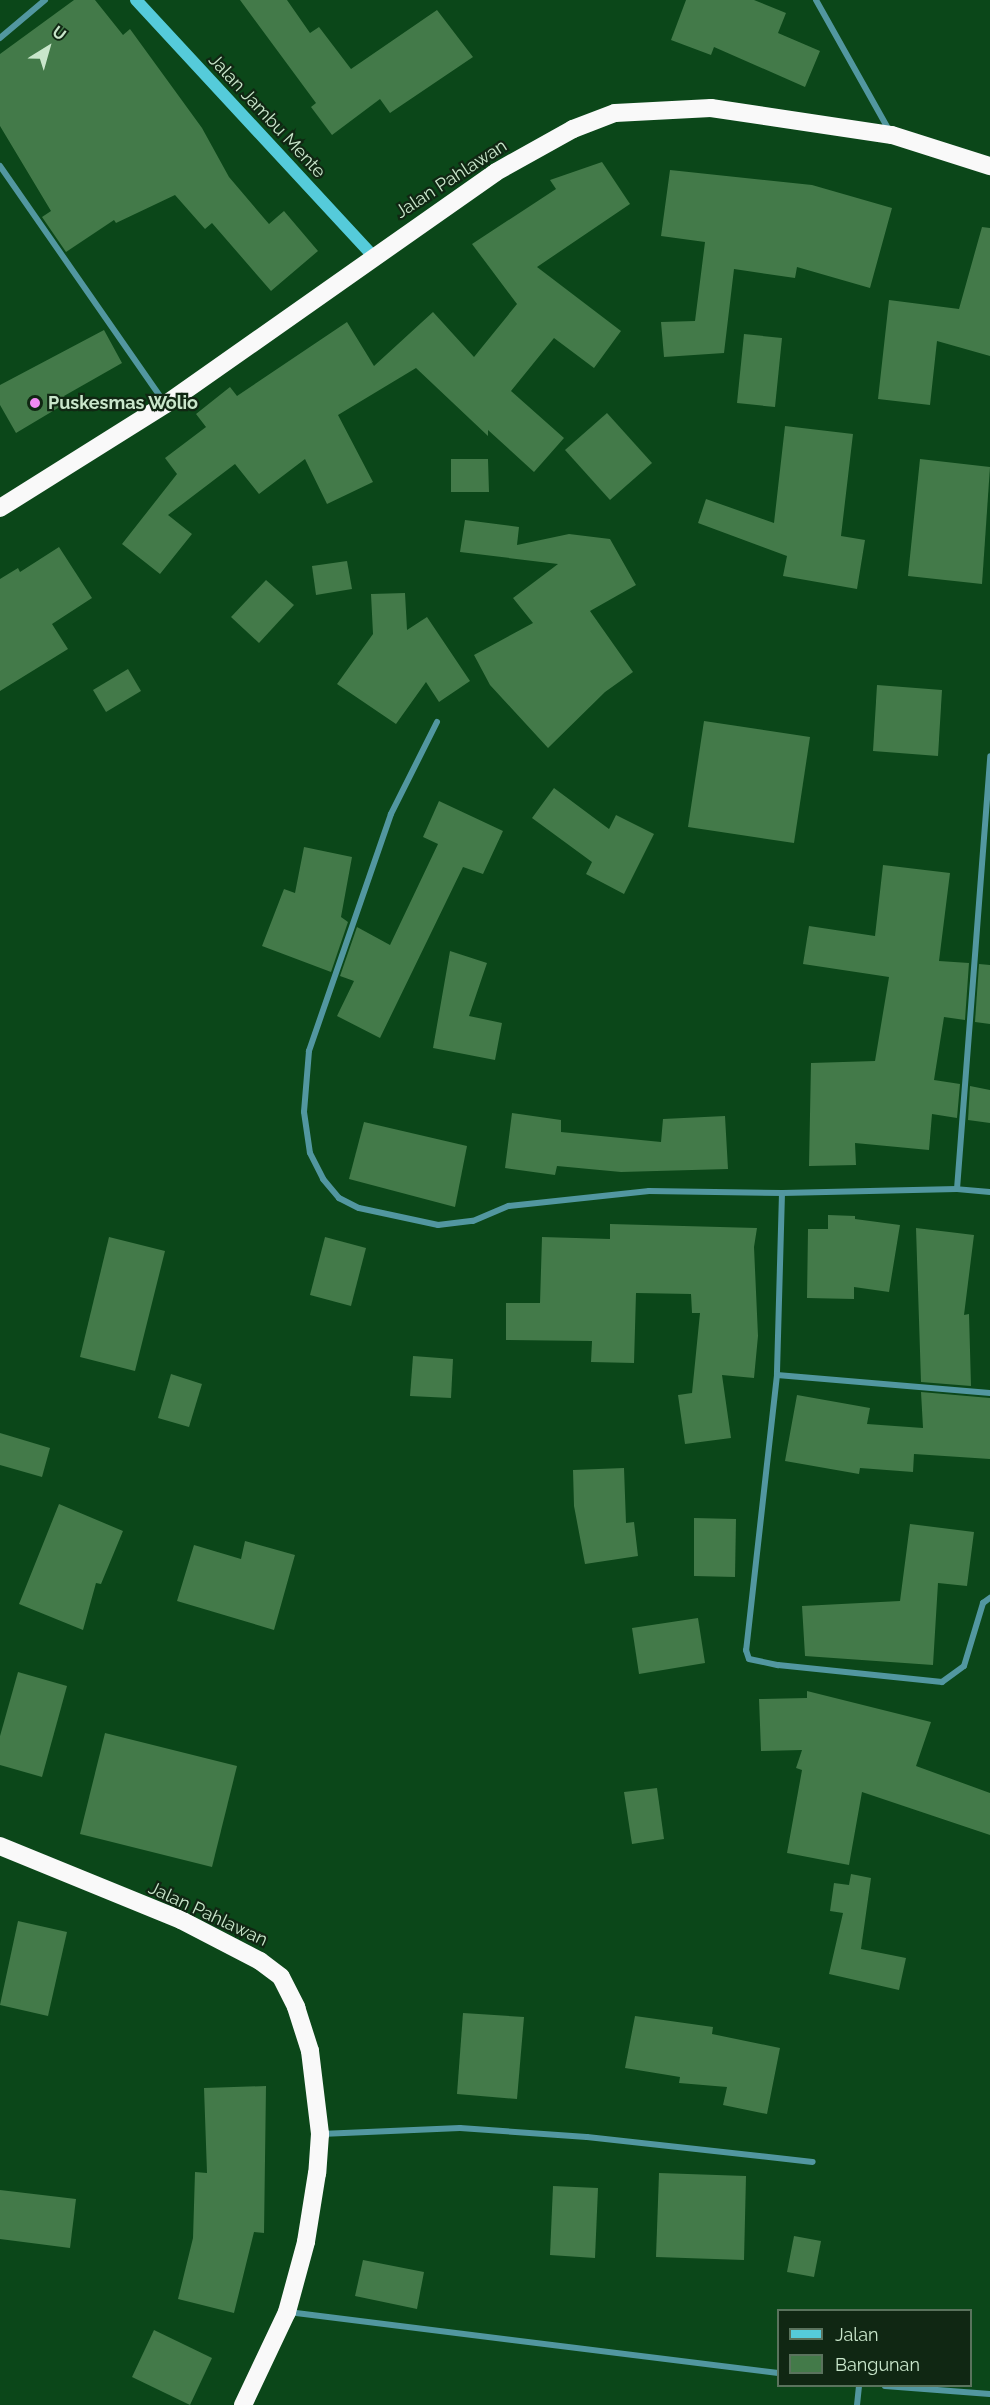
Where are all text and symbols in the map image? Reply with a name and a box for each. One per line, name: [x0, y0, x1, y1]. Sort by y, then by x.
north arrow: [18, 18, 78, 78]
text: U: [49, 22, 70, 44]
street label: Jalan Jambu Mente: [204, 49, 330, 183]
street label: Jalan Pahlawan: [391, 135, 511, 223]
place label: Puskesmas Wolio: [48, 392, 199, 414]
marker: Puskesmas Wolio: [26, 394, 44, 412]
street label: Jalan Pahlawan: [145, 1877, 271, 1951]
legend: [777, 2309, 972, 2387]
text: Jalan: [835, 2324, 879, 2345]
text: Bangunan: [835, 2354, 920, 2375]

